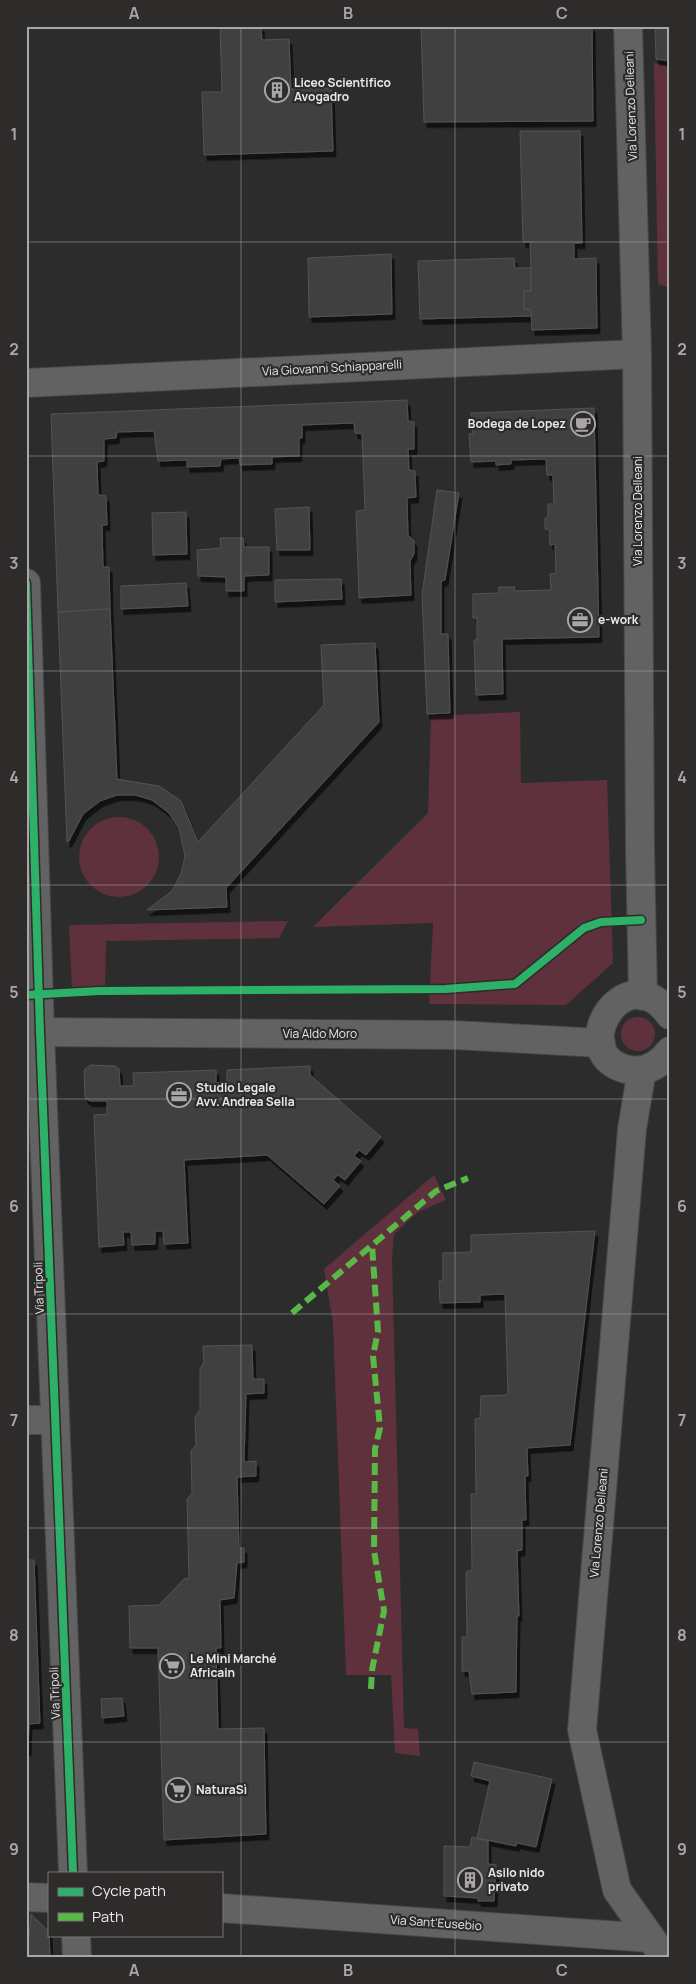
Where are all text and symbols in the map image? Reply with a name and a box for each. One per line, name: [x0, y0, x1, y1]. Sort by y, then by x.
text: A: [129, 2, 140, 24]
text: B: [343, 2, 353, 24]
text: C: [556, 2, 568, 24]
street label: Via Lorenzo Delleani: [620, 51, 641, 161]
place label: Liceo Scientifico Avogadro: [294, 74, 391, 105]
building icon: Liceo Scientifico Avogadro: [264, 77, 290, 103]
text: 1: [10, 123, 18, 145]
text: 1: [678, 123, 686, 145]
text: 2: [9, 338, 19, 360]
text: 2: [677, 338, 687, 360]
street label: Via Giovanni Schiapparelli: [262, 355, 402, 380]
cafe icon: Bodega de Lopez: [570, 411, 596, 437]
place label: Bodega de Lopez: [468, 415, 566, 432]
street label: Via Lorenzo Delleani: [629, 456, 646, 566]
text: 3: [9, 552, 19, 574]
text: 3: [677, 552, 687, 574]
office icon: e-work: [567, 607, 593, 633]
place label: e-work: [598, 611, 639, 628]
text: 4: [9, 766, 19, 788]
text: 4: [677, 766, 687, 788]
text: 5: [9, 981, 19, 1003]
text: 5: [677, 981, 687, 1003]
street label: Via Aldo Moro: [283, 1025, 357, 1042]
place label: Studio Legale Avv. Andrea Sella: [196, 1079, 295, 1110]
office icon: Studio Legale Avv. Andrea Sella: [166, 1082, 192, 1108]
text: 6: [9, 1195, 19, 1217]
text: 6: [677, 1195, 687, 1217]
street label: Via Tripoli: [29, 1262, 48, 1314]
text: 7: [10, 1409, 18, 1431]
text: 7: [678, 1409, 686, 1431]
street label: Via Lorenzo Delleani: [585, 1468, 612, 1578]
text: 8: [9, 1624, 19, 1646]
text: 8: [677, 1624, 687, 1646]
place label: Le Mini Marché Africain: [190, 1650, 276, 1681]
supermarket icon: Le Mini Marché Africain: [159, 1653, 185, 1679]
street label: Via Tripoli: [45, 1667, 64, 1719]
supermarket icon: NaturaSì: [165, 1777, 191, 1803]
place label: NaturaSì: [196, 1781, 247, 1798]
text: 9: [9, 1838, 19, 1860]
text: 9: [677, 1838, 687, 1860]
place label: Asilo nido privato: [488, 1864, 545, 1895]
building icon: Asilo nido privato: [457, 1867, 483, 1893]
legend: [48, 1872, 222, 1936]
text: Cycle path: [92, 1880, 166, 1901]
text: Path: [92, 1906, 124, 1927]
street label: Via Sant'Eusebio: [390, 1911, 482, 1934]
text: A: [129, 1959, 140, 1981]
text: B: [343, 1959, 353, 1981]
text: C: [556, 1959, 568, 1981]

